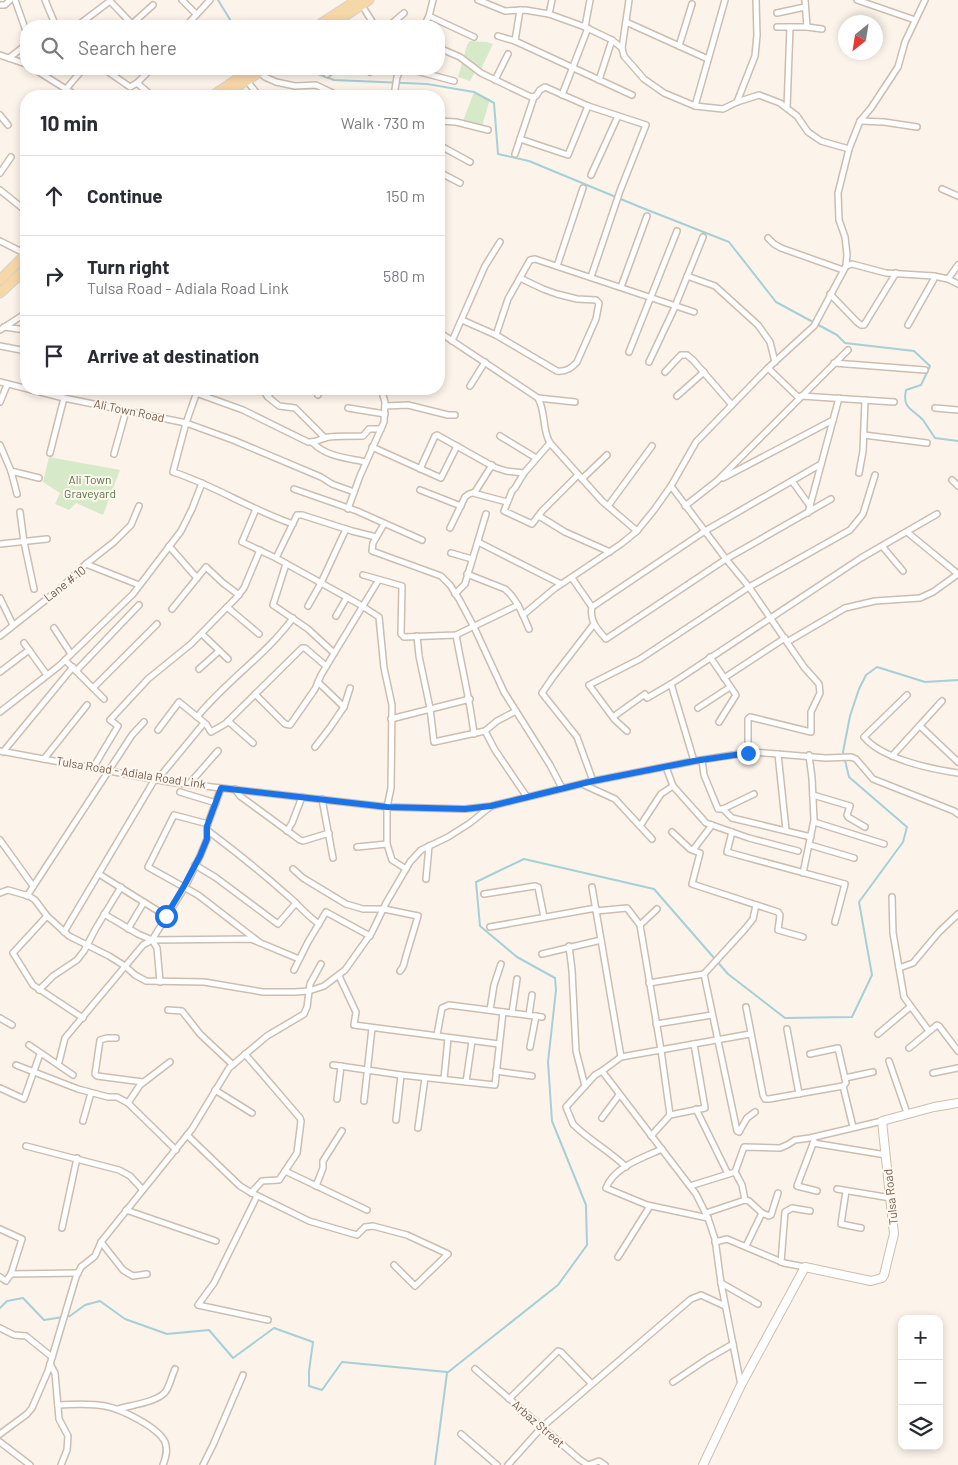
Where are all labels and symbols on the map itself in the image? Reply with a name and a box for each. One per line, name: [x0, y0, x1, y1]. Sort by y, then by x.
north arrow: [838, 15, 883, 60]
street label: Ali Town Road: [93, 396, 166, 424]
park label: Ali Town Graveyard: [64, 472, 116, 500]
street label: Lane # 10: [41, 562, 88, 604]
route end: [737, 742, 760, 765]
street label: Tulsa Road - Adiala Road Link: [55, 753, 207, 791]
route start: [155, 905, 178, 928]
street label: Tulsa Road: [880, 1168, 900, 1226]
street label: Arbaz Street: [510, 1397, 568, 1450]

